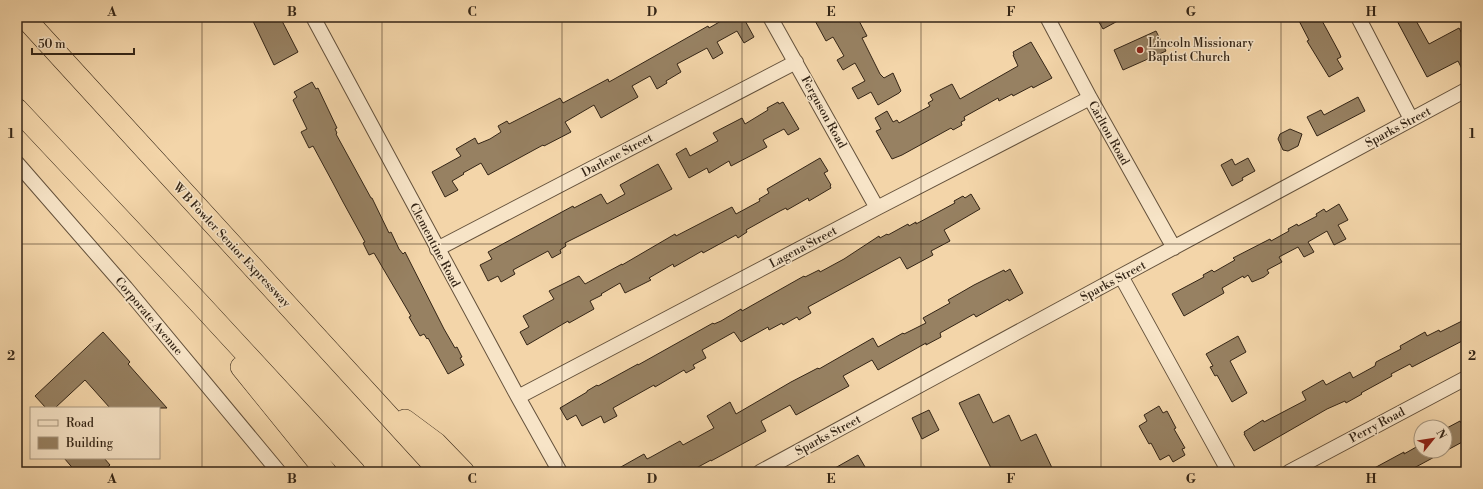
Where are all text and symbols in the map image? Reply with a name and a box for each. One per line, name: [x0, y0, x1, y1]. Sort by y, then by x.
text: A: [106, 4, 117, 20]
text: B: [287, 4, 297, 20]
text: C: [467, 4, 477, 20]
text: D: [647, 4, 657, 20]
text: E: [826, 4, 836, 20]
text: F: [1006, 4, 1016, 20]
text: G: [1186, 4, 1197, 20]
text: H: [1366, 4, 1377, 20]
scale bar: [32, 30, 134, 56]
place label: Lincoln Missionary Baptist Church: [1147, 36, 1254, 65]
text: 50 m: [38, 37, 66, 52]
marker: Lincoln Missionary Baptist Church: [1135, 45, 1145, 55]
street label: Ferguson Road: [797, 73, 850, 151]
street label: Carlton Road: [1085, 98, 1132, 168]
street label: Sparks Street: [1363, 104, 1434, 151]
text: 1: [8, 126, 15, 142]
text: 1: [1469, 126, 1476, 142]
street label: Darlene Street: [579, 130, 656, 180]
street label: W B Fowler Senior Expressway: [169, 179, 294, 311]
street label: Clementine Road: [406, 201, 463, 290]
street label: Lagena Street: [767, 223, 840, 272]
street label: Sparks Street: [1078, 258, 1149, 305]
street label: Corporate Avenue: [111, 274, 186, 359]
text: 2: [7, 348, 15, 364]
text: 2: [1468, 348, 1476, 364]
street label: Perry Road: [1347, 404, 1408, 446]
legend: [30, 407, 160, 459]
street label: Sparks Street: [793, 412, 864, 459]
text: Road: [66, 416, 94, 431]
north arrow: [1413, 419, 1453, 459]
text: N: [1433, 427, 1449, 442]
text: Building: [65, 436, 114, 451]
text: A: [106, 471, 117, 487]
text: B: [287, 471, 297, 487]
text: C: [467, 471, 477, 487]
text: D: [647, 471, 657, 487]
text: E: [826, 471, 836, 487]
text: F: [1006, 471, 1016, 487]
text: G: [1186, 471, 1197, 487]
text: H: [1366, 471, 1377, 487]

